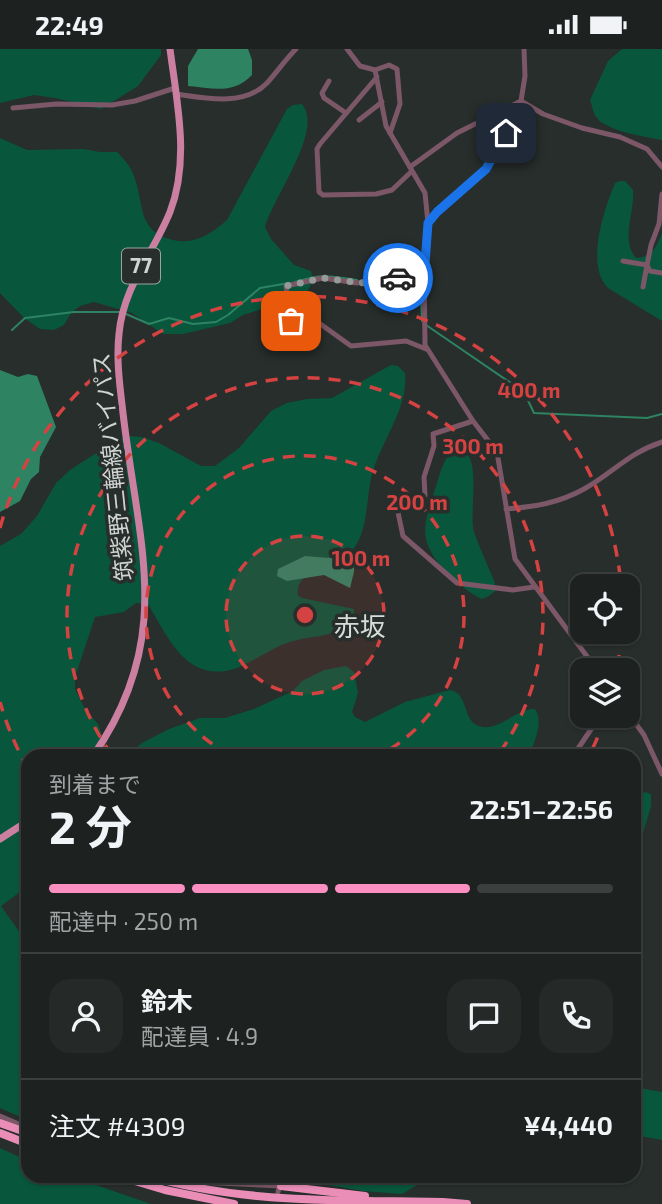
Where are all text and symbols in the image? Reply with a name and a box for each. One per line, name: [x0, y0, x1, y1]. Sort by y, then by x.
text: 22:49: [35, 9, 104, 40]
pin: [476, 103, 536, 163]
icon: home: [487, 114, 525, 152]
courier: [363, 243, 433, 313]
road number: 77: [122, 249, 160, 283]
icon: car: [379, 259, 417, 297]
pin: [261, 291, 321, 351]
icon: bag: [272, 302, 310, 340]
street label: 筑紫野三輪線バイパス: [86, 351, 138, 583]
text: 400 m: [498, 377, 560, 402]
text: 300 m: [442, 433, 504, 458]
text: 200 m: [386, 489, 448, 514]
text: 100 m: [332, 545, 390, 570]
map controls: [570, 574, 640, 728]
button: locate: [570, 574, 640, 644]
centre of rings: [293, 603, 317, 627]
district label: 赤坂: [334, 610, 386, 641]
button: layers: [570, 658, 640, 728]
text: 到着まで: [49, 770, 141, 798]
text: 22:51–22:56: [469, 793, 613, 824]
text: 2 分: [49, 798, 132, 853]
text: 配達中 · 250 m: [49, 907, 198, 935]
button: person: [49, 979, 123, 1053]
button: chat: [447, 979, 521, 1053]
button: phone: [539, 979, 613, 1053]
text: 鈴木: [141, 985, 193, 1016]
text: 配達員 · 4.9: [141, 1022, 258, 1050]
text: ¥4,440: [523, 1109, 613, 1140]
text: 注文 #4309: [49, 1110, 186, 1141]

